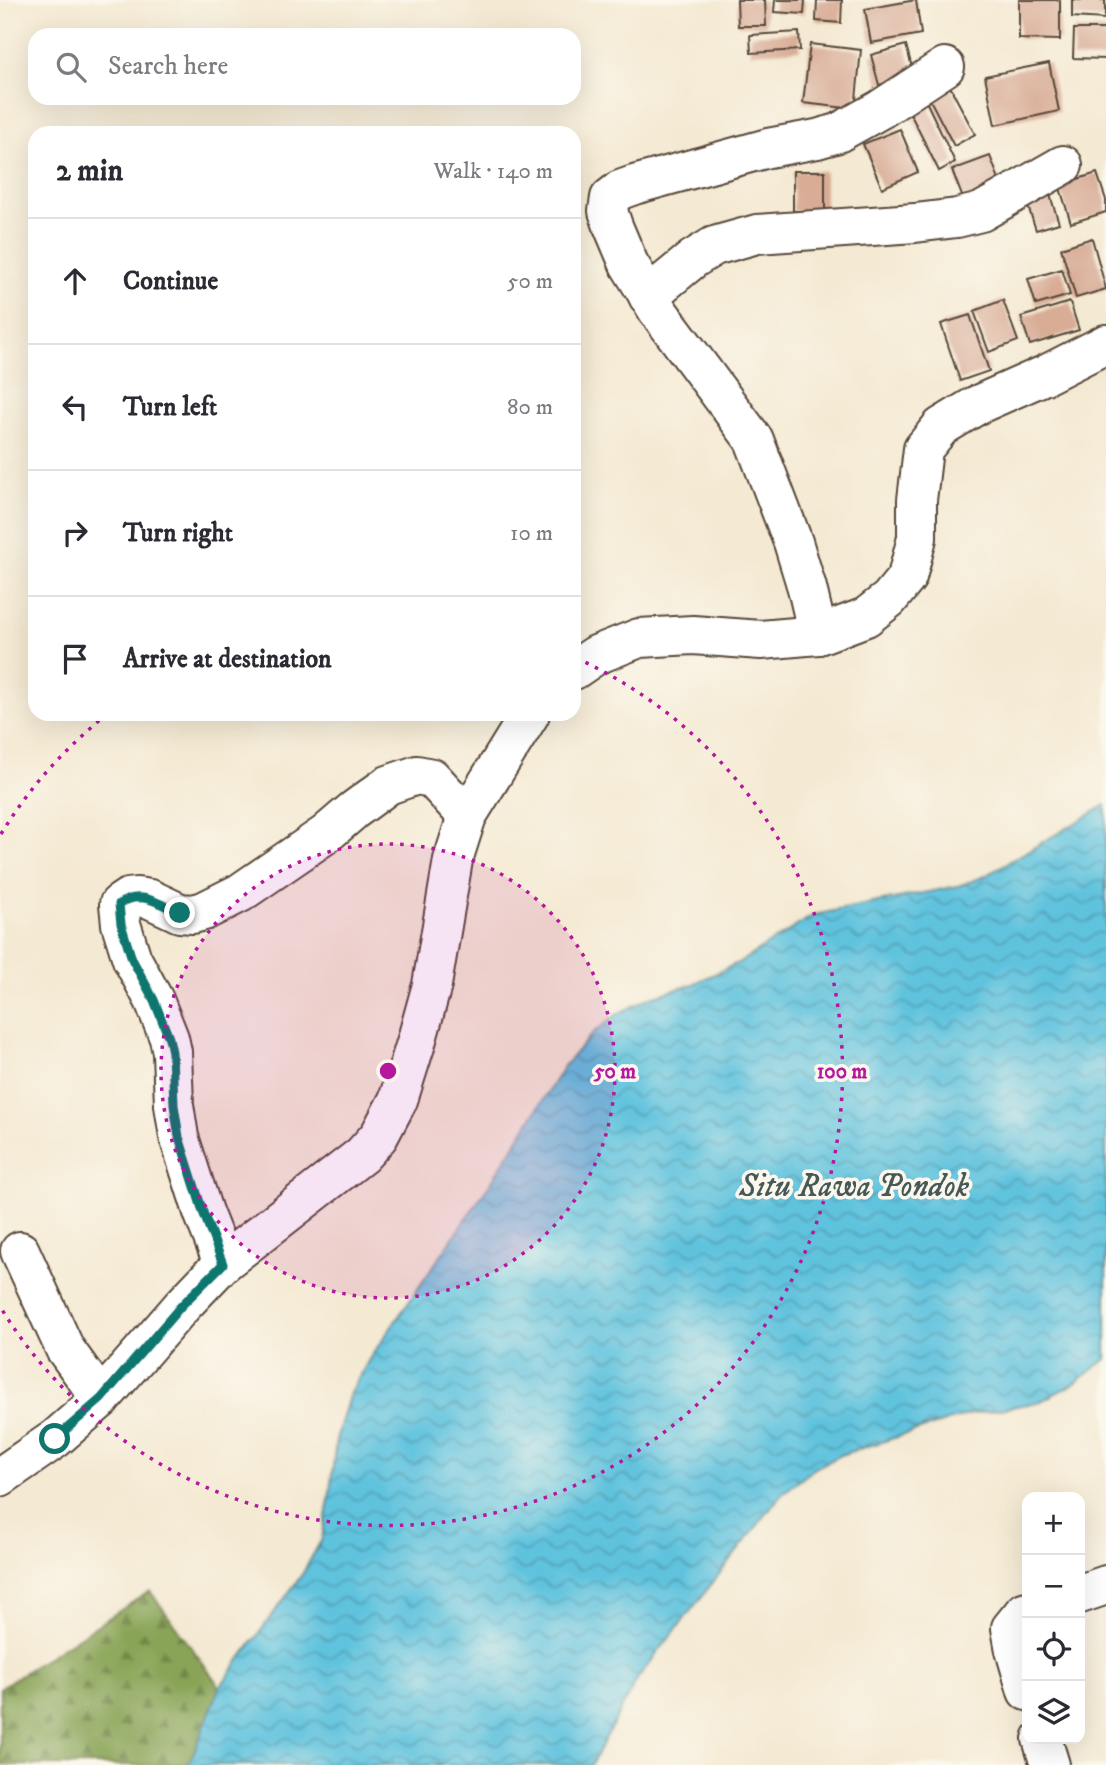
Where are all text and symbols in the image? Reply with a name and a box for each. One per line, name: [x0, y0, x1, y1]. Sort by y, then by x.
search box: [28, 28, 581, 105]
icon: search: [52, 48, 90, 86]
text: Search here: [108, 50, 228, 83]
text: 2 min: [56, 153, 123, 190]
text: Walk · 140 m: [434, 157, 553, 186]
icon: ahead: [56, 262, 94, 300]
text: Continue: [123, 265, 218, 298]
text: 50 m: [507, 267, 553, 296]
icon: left: [56, 388, 94, 426]
text: Turn left: [123, 391, 217, 424]
text: 80 m: [507, 393, 553, 422]
icon: right: [56, 514, 94, 552]
text: Turn right: [123, 517, 233, 550]
text: 10 m: [510, 519, 553, 548]
icon: arrive: [56, 640, 94, 678]
text: Arrive at destination: [123, 643, 332, 676]
route end: [164, 897, 195, 928]
centre of rings: [376, 1059, 400, 1083]
text: 50 m: [593, 1059, 636, 1085]
text: 100 m: [817, 1059, 867, 1085]
water label: Situ Rawa Pondok: [738, 1167, 970, 1207]
route start: [39, 1423, 70, 1454]
map controls: [1022, 1492, 1085, 1744]
button: +: [1022, 1492, 1085, 1555]
button: −: [1022, 1555, 1085, 1618]
button: locate: [1022, 1618, 1085, 1681]
button: layers: [1022, 1681, 1085, 1744]

